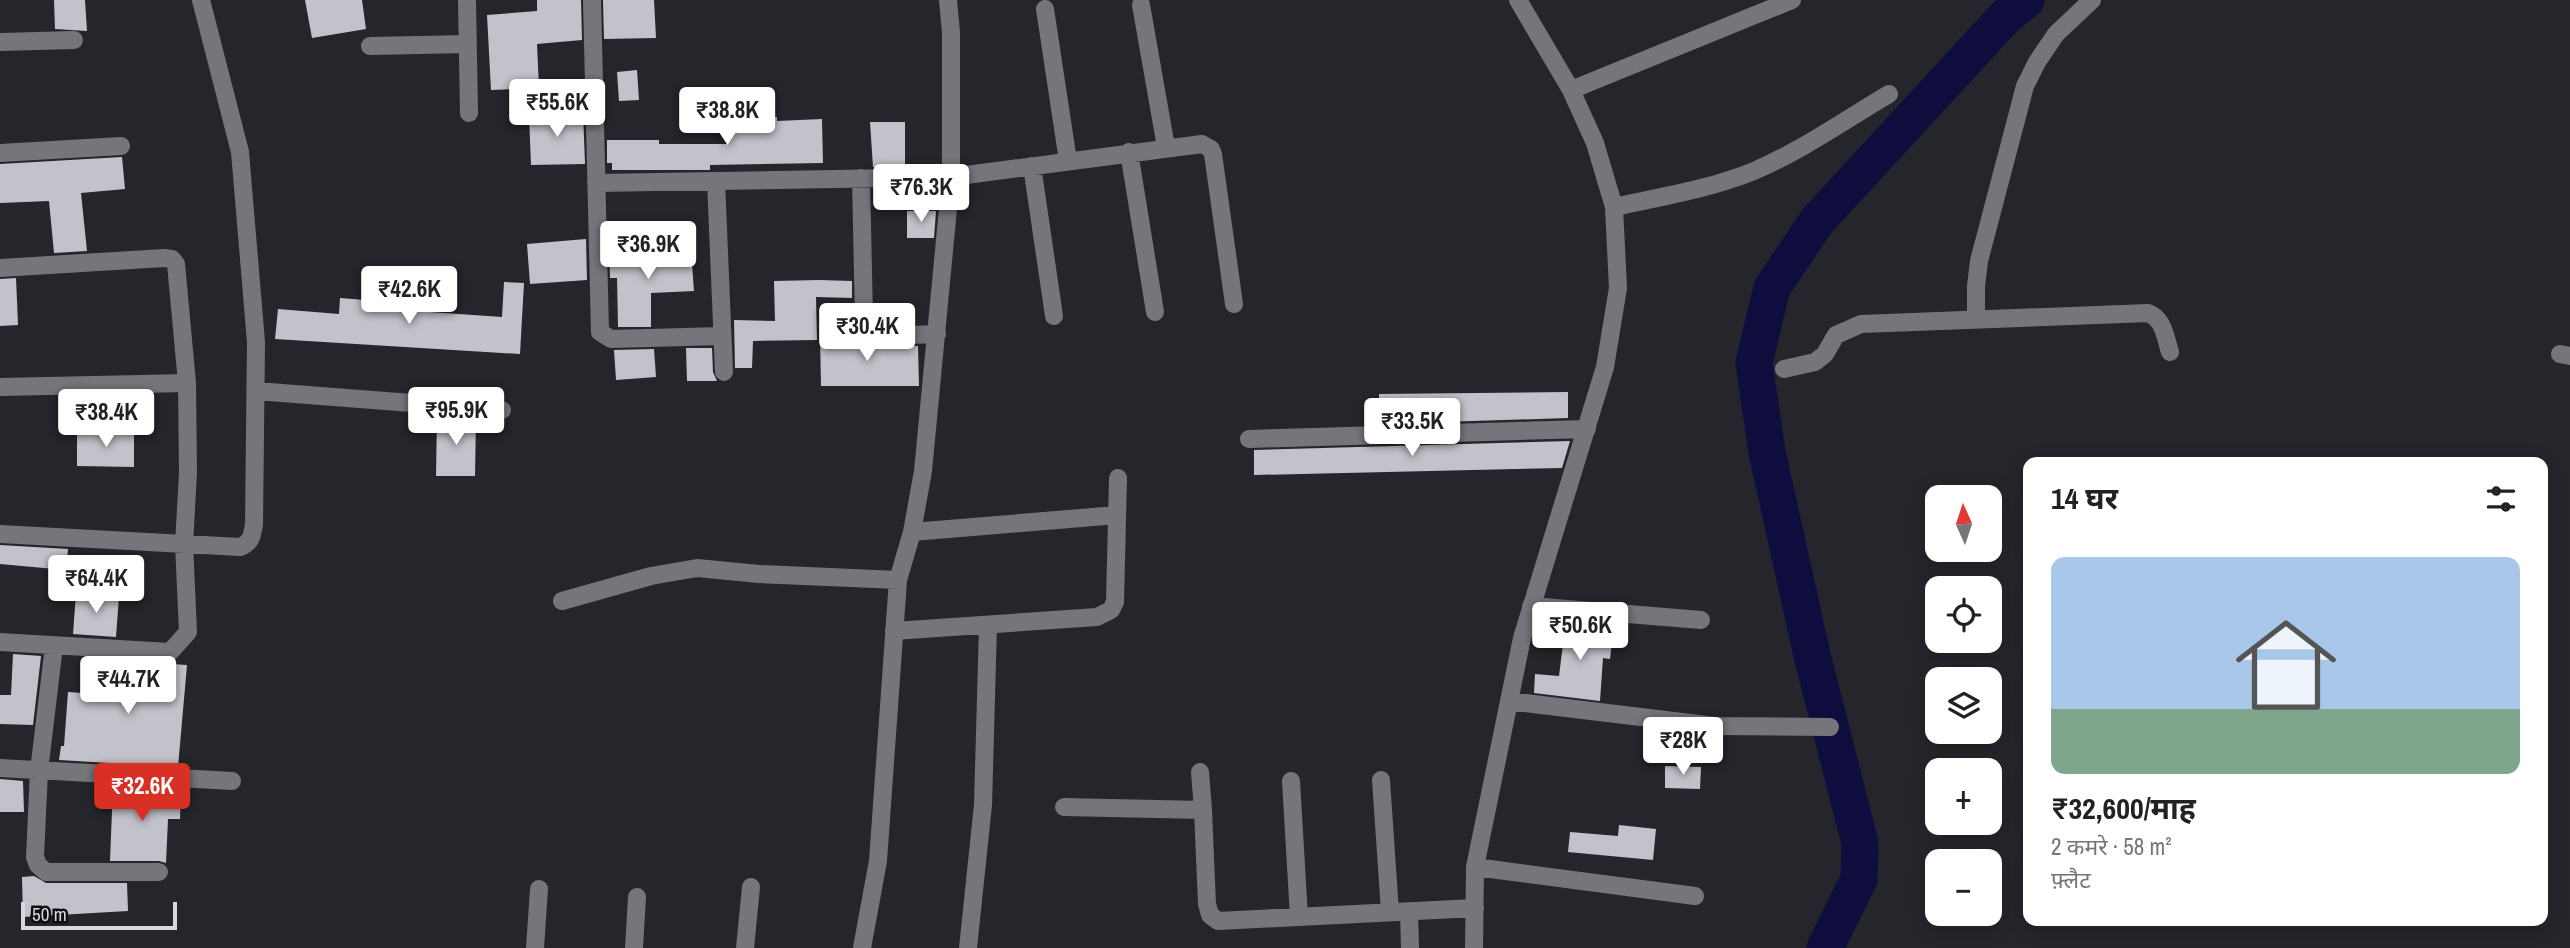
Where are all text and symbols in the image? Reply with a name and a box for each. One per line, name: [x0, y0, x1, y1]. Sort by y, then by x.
pin: ₹55.6K: [500, 80, 614, 139]
text: ₹55.6K: [525, 86, 589, 117]
pin: ₹38.8K: [670, 88, 784, 147]
text: ₹38.8K: [695, 94, 759, 125]
pin: ₹76.3K: [864, 164, 978, 224]
text: ₹76.3K: [889, 171, 953, 202]
pin: ₹36.9K: [591, 222, 705, 281]
text: ₹36.9K: [616, 228, 680, 259]
pin: ₹42.6K: [352, 266, 466, 326]
text: ₹42.6K: [377, 273, 441, 304]
pin: ₹30.4K: [810, 304, 924, 363]
text: ₹30.4K: [835, 310, 899, 341]
pin: ₹95.9K: [399, 388, 513, 447]
pin: ₹38.4K: [49, 390, 163, 449]
text: ₹95.9K: [424, 394, 488, 425]
text: ₹38.4K: [74, 396, 138, 427]
pin: ₹33.5K: [1355, 398, 1469, 458]
text: ₹33.5K: [1380, 405, 1444, 436]
text: 14 घर: [2051, 478, 2118, 518]
icon: filters: [2482, 480, 2520, 518]
north arrow: [1925, 485, 2002, 562]
map controls: [1925, 485, 2002, 926]
pin: ₹64.4K: [39, 556, 153, 615]
text: ₹64.4K: [64, 562, 128, 593]
button: locate: [1925, 576, 2002, 653]
pin: ₹50.6K: [1523, 602, 1637, 662]
icon: home: [2223, 602, 2349, 728]
text: ₹50.6K: [1548, 609, 1612, 640]
pin: ₹44.7K: [71, 656, 185, 716]
text: ₹44.7K: [96, 663, 160, 694]
button: layers: [1925, 667, 2002, 744]
pin: ₹28K: [1642, 718, 1724, 777]
text: ₹28K: [1659, 724, 1707, 755]
button: +: [1925, 758, 2002, 835]
pin: ₹32.6K: [85, 764, 199, 823]
text: ₹32.6K: [110, 770, 174, 801]
text: ₹32,600/माह: [2051, 788, 2196, 828]
text: 2 कमरे · 58 m²: [2051, 831, 2172, 862]
button: −: [1925, 849, 2002, 926]
text: फ़्लैट: [2051, 864, 2091, 895]
scale bar: [21, 899, 177, 931]
text: 50 m: [32, 901, 67, 927]

